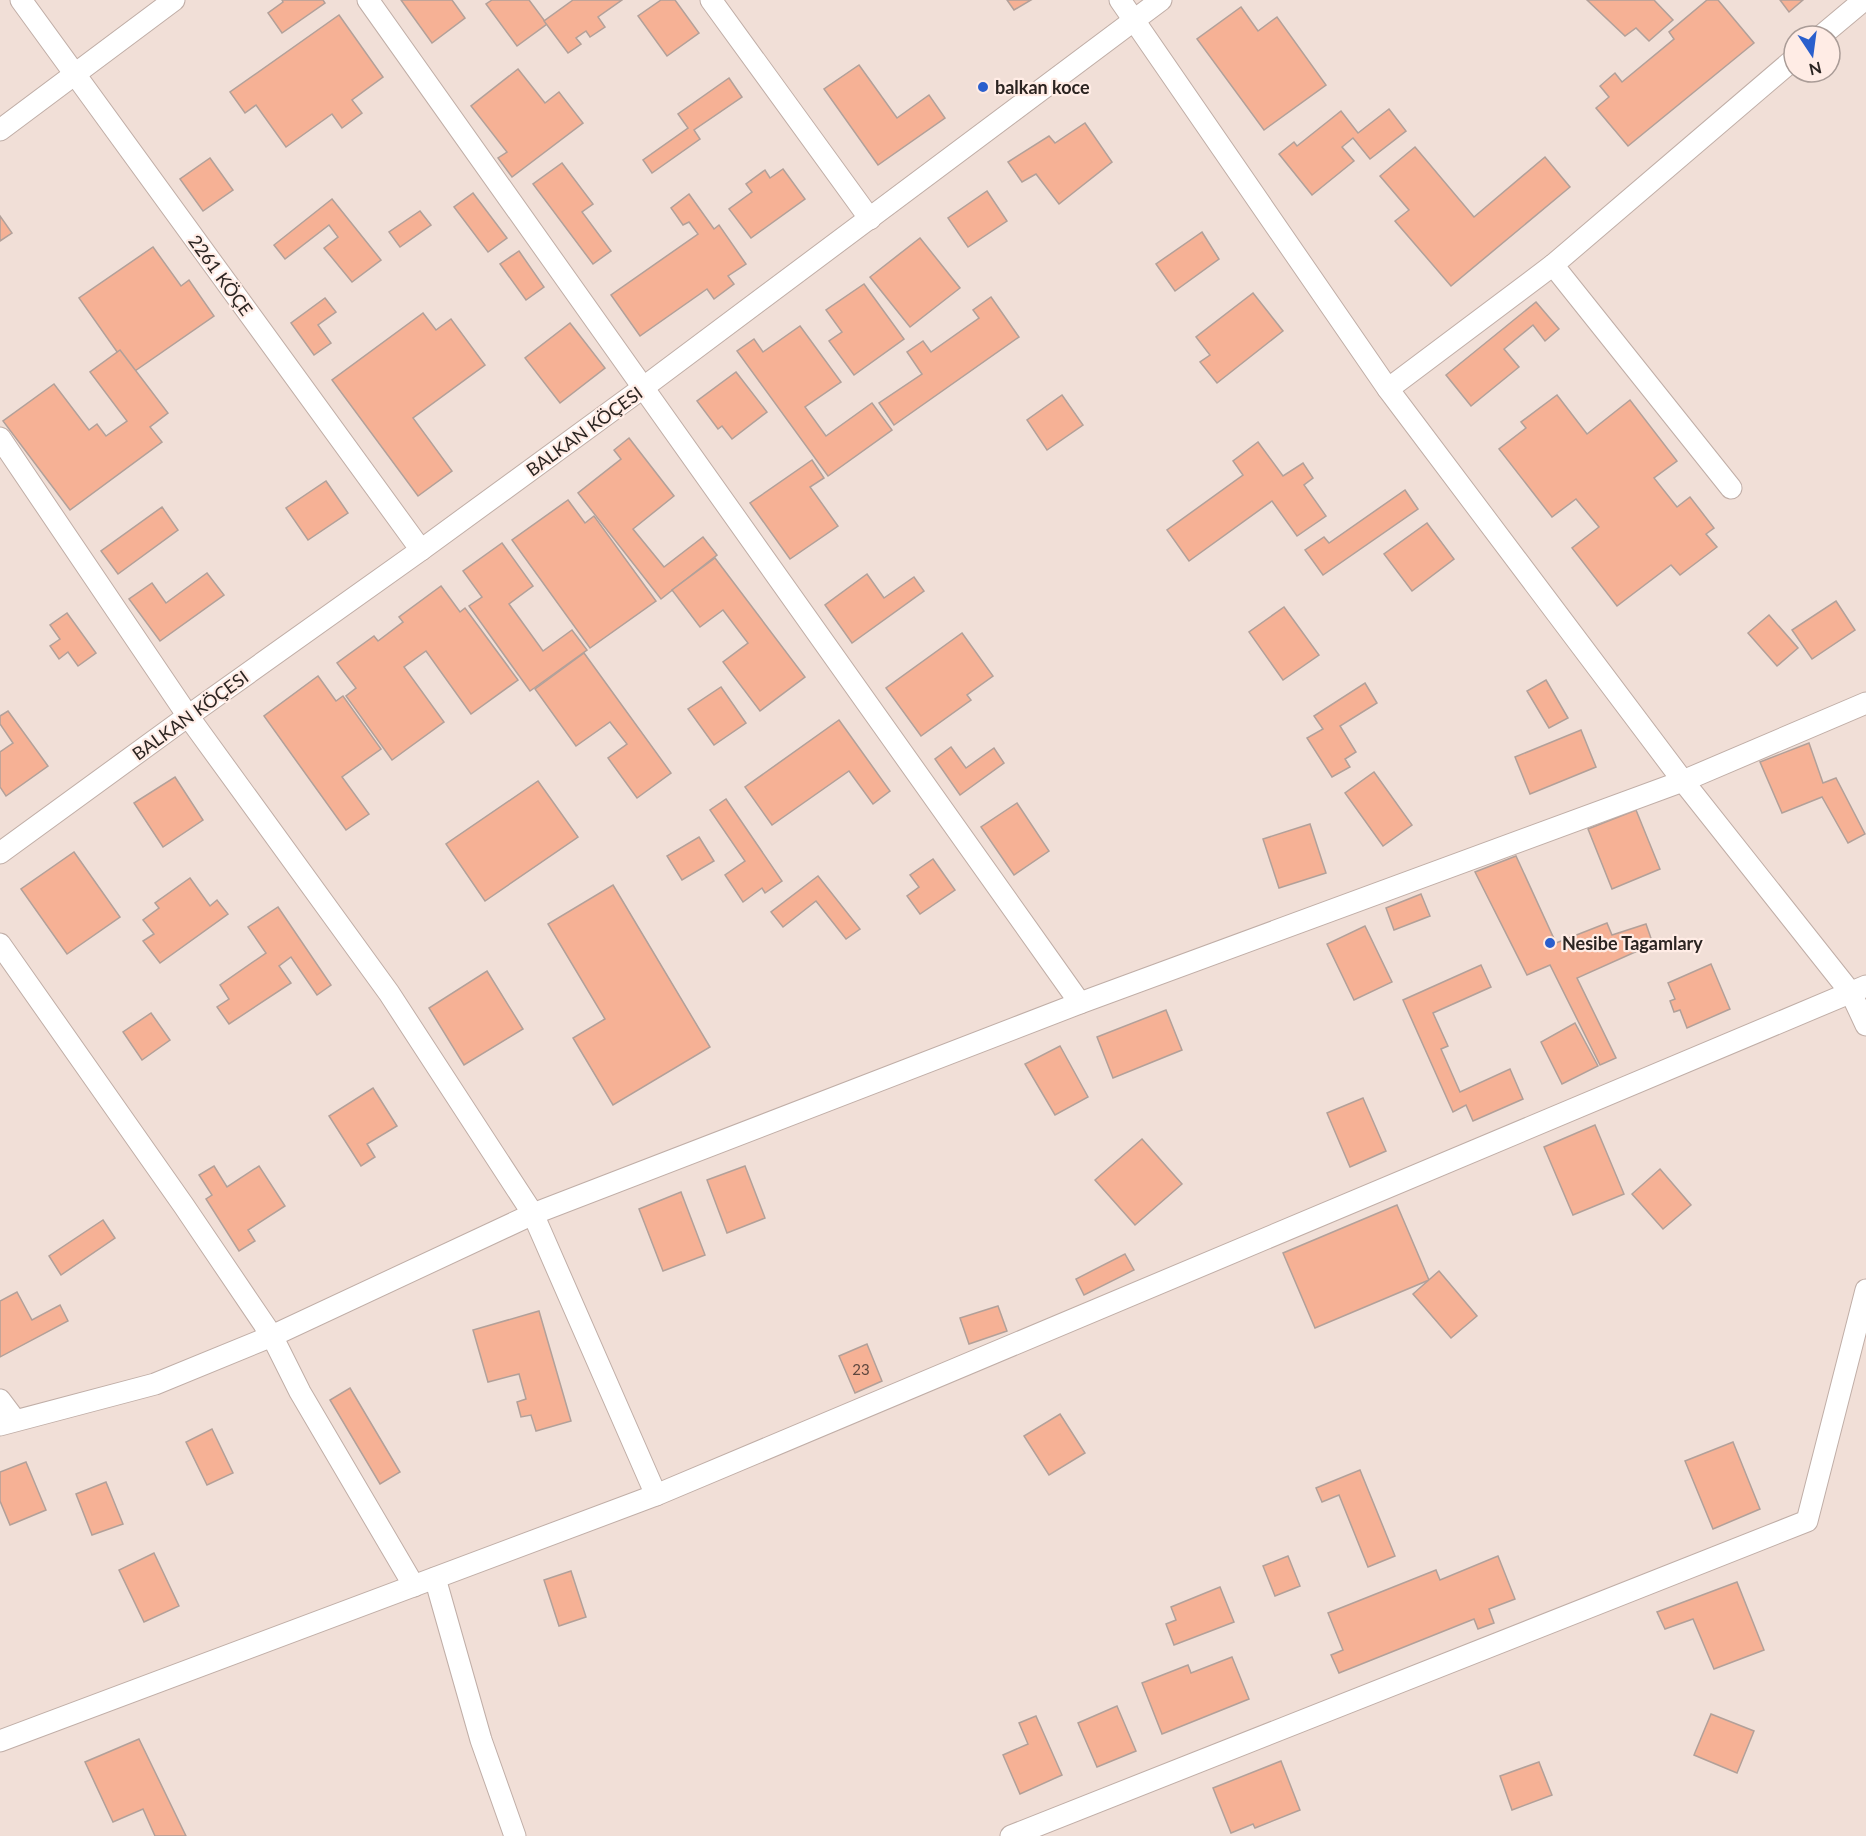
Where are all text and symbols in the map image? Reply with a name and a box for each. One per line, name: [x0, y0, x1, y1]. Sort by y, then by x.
north arrow: [1782, 24, 1842, 84]
text: N: [1807, 58, 1824, 80]
place label: balkan koce: [995, 76, 1090, 98]
marker: balkan koce: [976, 80, 990, 94]
street label: 2261 KÖÇE: [184, 230, 258, 320]
street label: BALKAN KÖÇESI: [522, 382, 646, 480]
street label: BALKAN KÖÇESI: [128, 666, 252, 764]
place label: Nesibe Tagamlary: [1562, 932, 1703, 954]
marker: Nesibe Tagamlary: [1543, 936, 1557, 950]
house number: 23: [852, 1360, 870, 1378]

